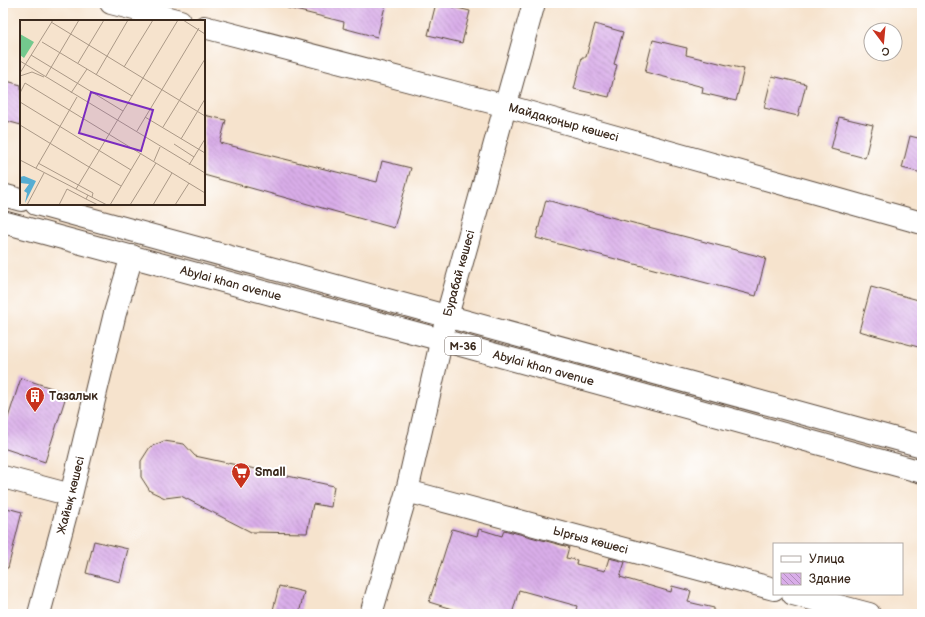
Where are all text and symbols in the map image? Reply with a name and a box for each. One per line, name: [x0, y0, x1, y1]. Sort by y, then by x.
inset map: [20, 20, 205, 205]
north arrow: [863, 22, 903, 62]
text: С: [880, 44, 891, 59]
street label: Майдақоңыр көшесі: [507, 100, 620, 145]
street label: Бурабай көшесі: [440, 228, 478, 318]
street label: Abylai khan avenue: [179, 262, 283, 304]
road number: M-36: [445, 337, 481, 355]
street label: Abylai khan avenue: [491, 347, 596, 389]
building icon: Тазалык: [24, 385, 46, 413]
place label: Тазалык: [49, 389, 98, 404]
street label: Жайық көшесі: [53, 455, 88, 536]
supermarket icon: Small: [230, 461, 252, 489]
place label: Small: [255, 465, 285, 480]
street label: Ырғыз көшесі: [551, 523, 630, 557]
legend: [773, 543, 903, 595]
text: Улица: [809, 552, 845, 567]
text: Здание: [809, 572, 851, 587]

